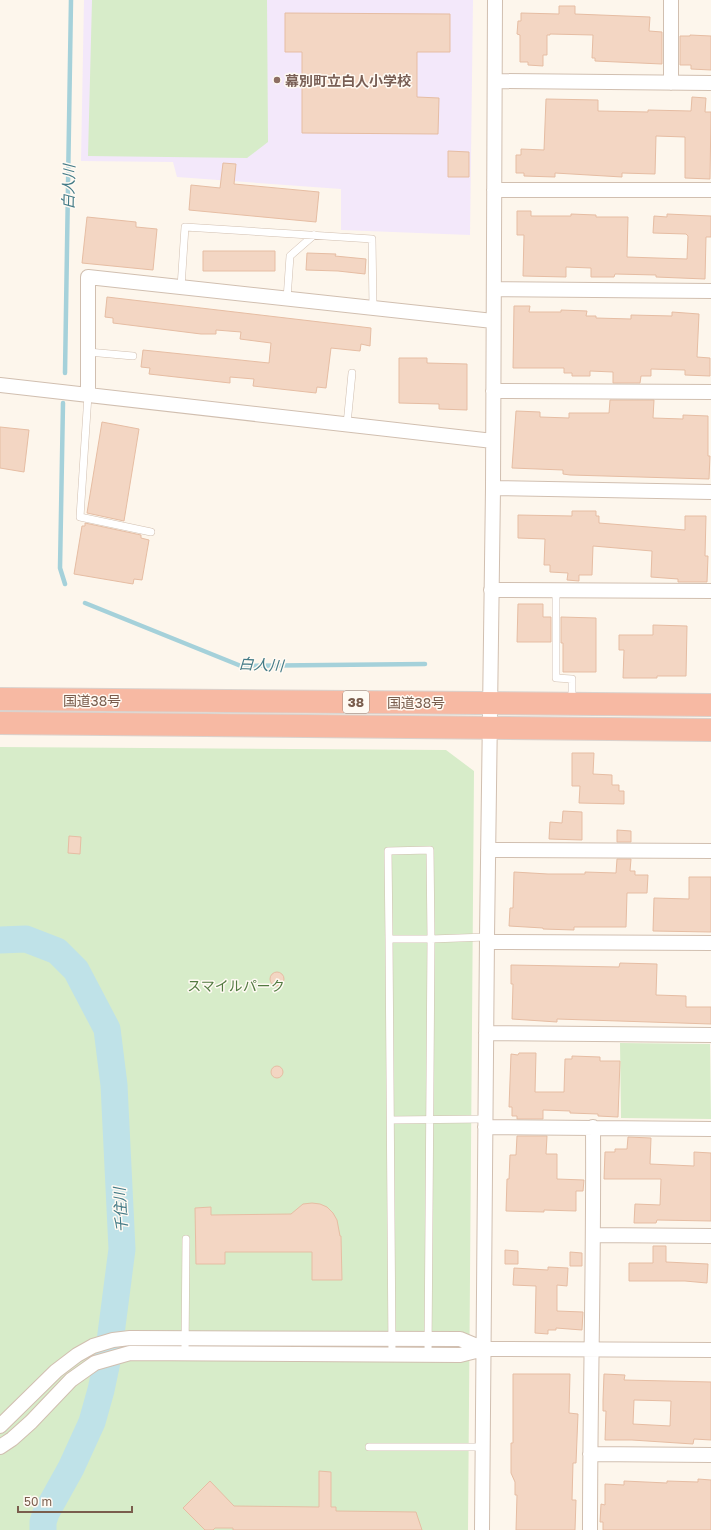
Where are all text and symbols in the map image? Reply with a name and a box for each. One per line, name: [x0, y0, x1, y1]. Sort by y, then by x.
place label: 幕別町立白人小学校: [285, 72, 411, 89]
marker: 幕別町立白人小学校: [272, 75, 282, 85]
water label: 白人川: [59, 162, 77, 210]
water label: 白人川: [238, 654, 286, 674]
road number: 38: [343, 691, 369, 713]
street label: 国道38号: [63, 692, 121, 709]
street label: 国道38号: [387, 694, 445, 711]
park label: スマイルパーク: [187, 977, 285, 994]
water label: 千住川: [110, 1185, 130, 1233]
scale bar: [18, 1488, 132, 1514]
text: 50 m: [24, 1494, 52, 1509]

